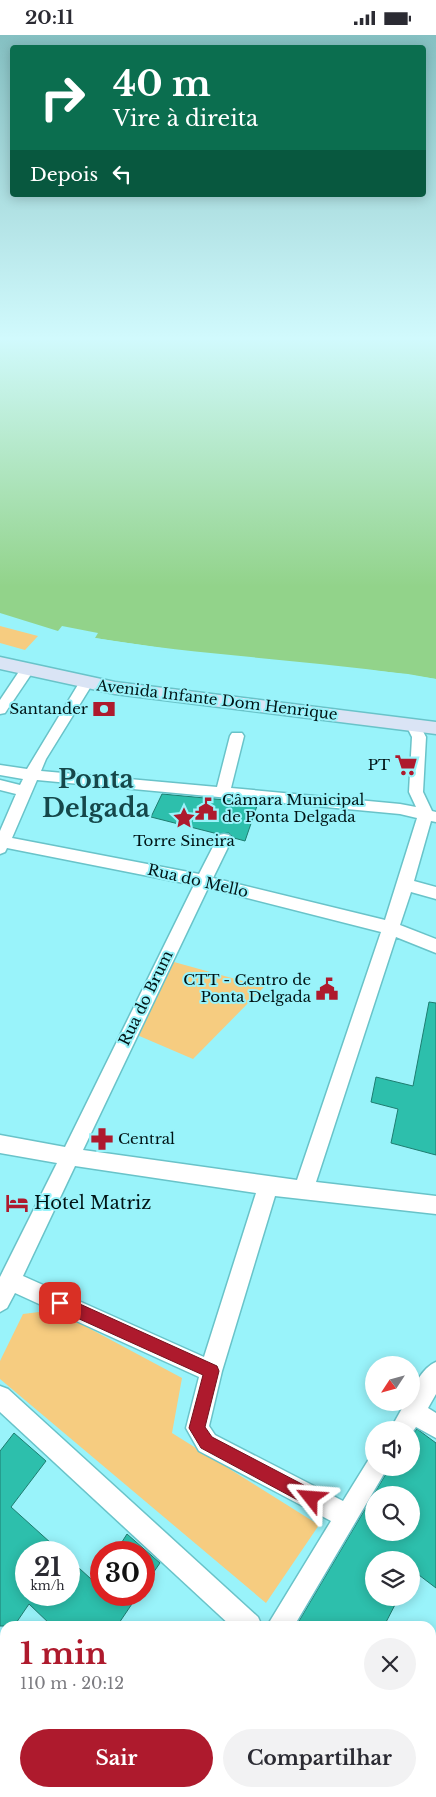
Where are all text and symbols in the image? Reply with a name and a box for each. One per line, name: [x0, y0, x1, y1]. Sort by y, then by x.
text: 20:11: [25, 6, 74, 29]
text: 40 m: [113, 62, 211, 105]
icon: right: [30, 65, 95, 130]
text: Vire à direita: [113, 105, 258, 132]
icon: left: [108, 160, 136, 188]
text: Depois: [30, 163, 98, 186]
street label: Avenida Infante Dom Henrique: [94, 675, 339, 724]
bank icon: Santander: [91, 696, 117, 722]
place label: Santander: [9, 699, 89, 718]
supermarket icon: PT: [393, 752, 419, 778]
place label: PT: [368, 755, 390, 774]
district label: Ponta Delgada: [42, 764, 151, 824]
place label: Câmara Municipal de Ponta Delgada: [222, 790, 365, 826]
public building icon: Câmara Municipal de Ponta Delgada: [193, 796, 219, 822]
place icon: Torre Sineira: [171, 805, 197, 831]
place label: Torre Sineira: [133, 831, 235, 850]
street label: Rua do Mello: [146, 860, 250, 901]
street label: Rua do Brum: [114, 947, 177, 1048]
place label: CTT - Centro de Ponta Delgada: [183, 970, 312, 1006]
public building icon: CTT - Centro de Ponta Delgada: [314, 976, 340, 1002]
pharmacy icon: Central: [89, 1126, 115, 1152]
place label: Central: [118, 1129, 175, 1148]
hotel icon: Hotel Matriz: [4, 1190, 30, 1216]
place label: Hotel Matriz: [34, 1192, 151, 1214]
pin: [39, 1282, 81, 1324]
icon: arrive: [46, 1289, 74, 1317]
north arrow: [365, 1356, 420, 1411]
map controls: [365, 1356, 420, 1606]
button: sound: [365, 1421, 420, 1476]
position arrow: [284, 1471, 336, 1523]
button: search: [365, 1486, 420, 1541]
speed limit sign: 30: [90, 1541, 155, 1606]
button: layers: [365, 1551, 420, 1606]
text: 21: [34, 1552, 61, 1583]
text: km/h: [30, 1578, 65, 1593]
text: 1 min: [20, 1635, 107, 1672]
button: close: [364, 1638, 416, 1690]
text: 110 m · 20:12: [20, 1673, 124, 1693]
button: Sair: [20, 1729, 213, 1787]
button: Compartilhar: [223, 1729, 416, 1787]

